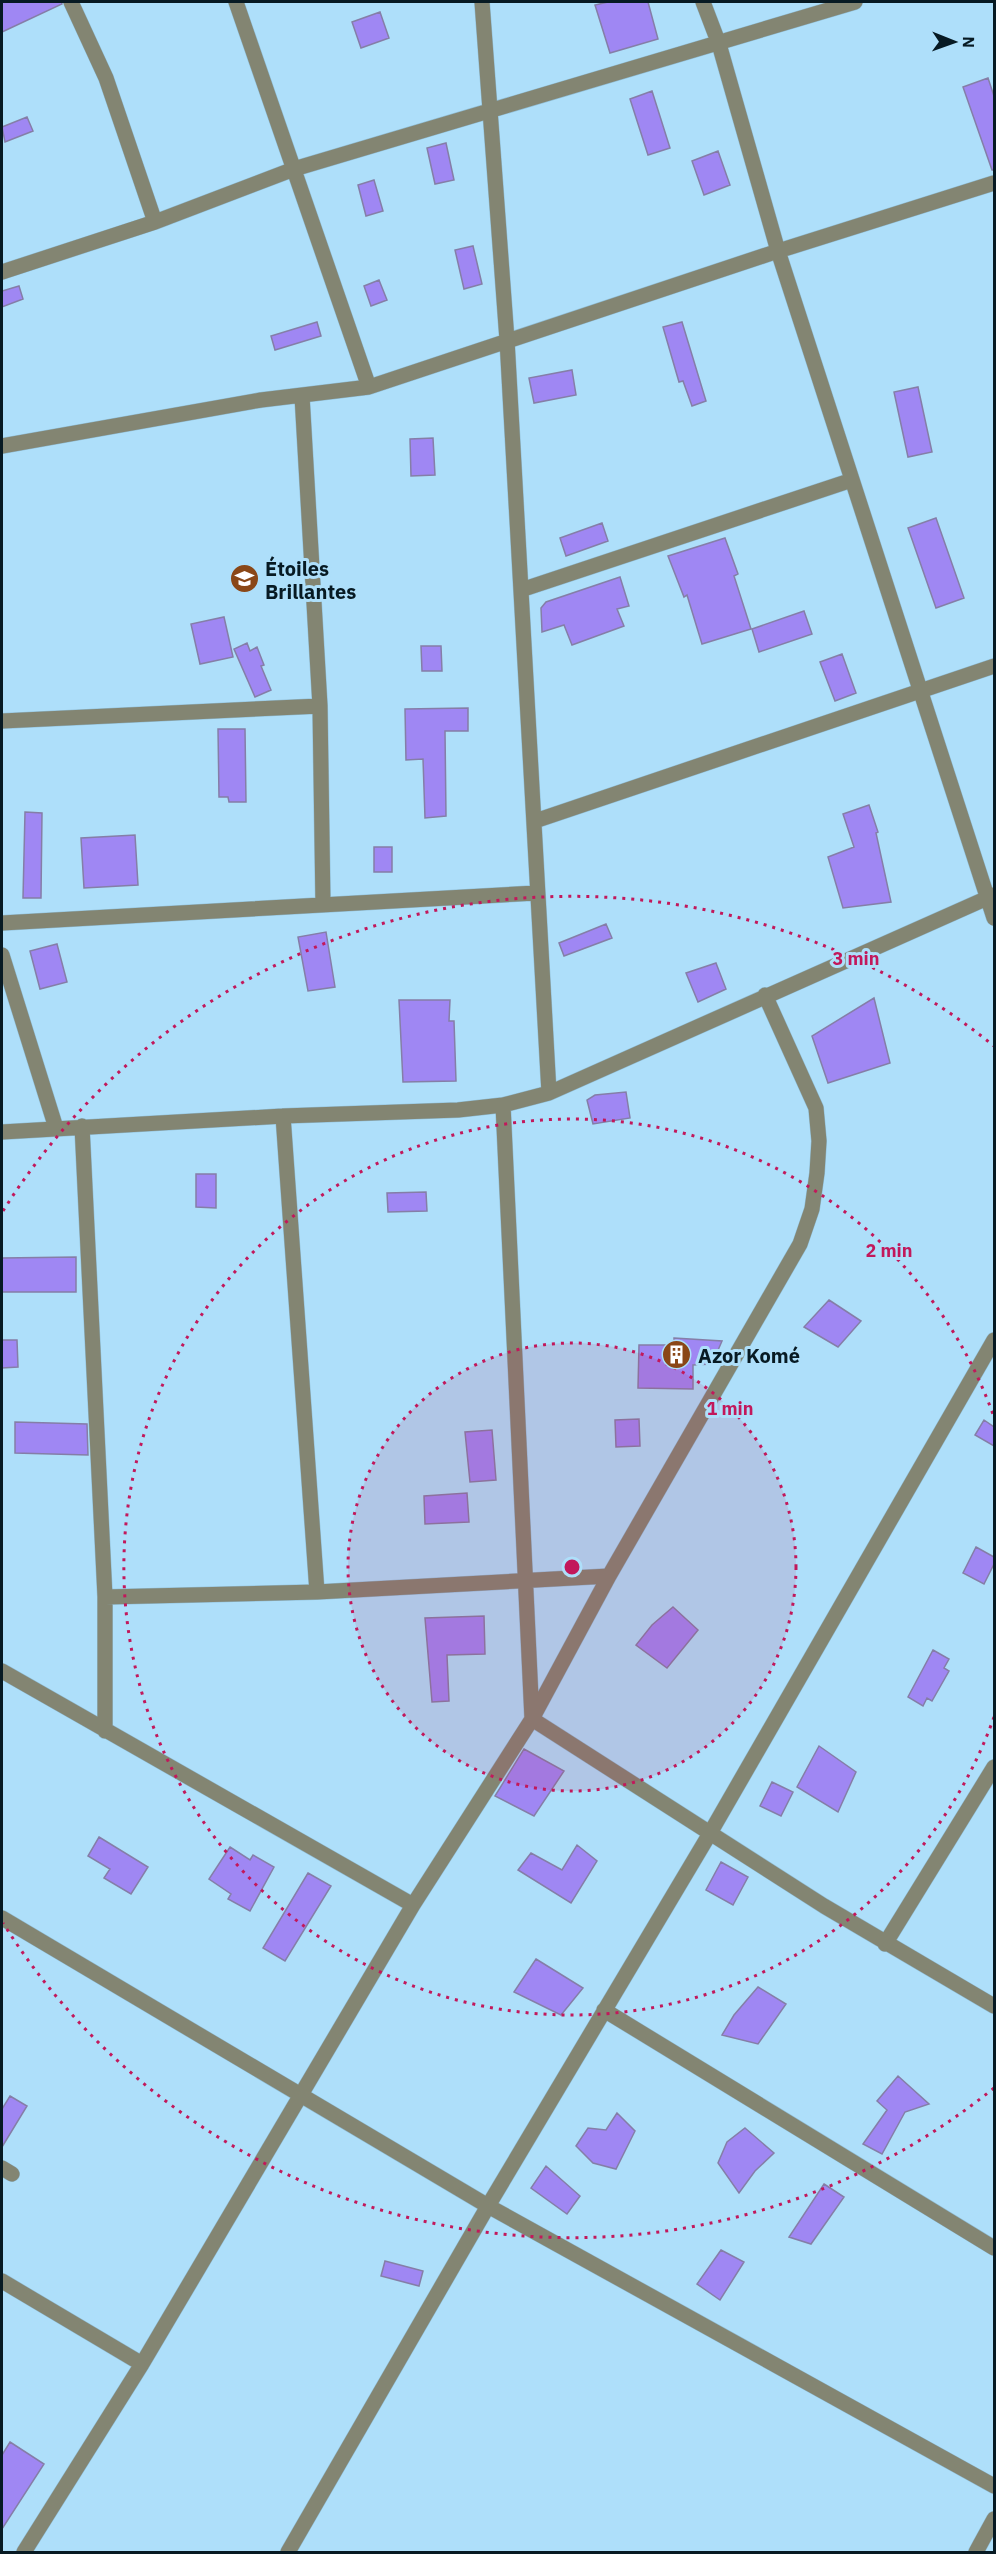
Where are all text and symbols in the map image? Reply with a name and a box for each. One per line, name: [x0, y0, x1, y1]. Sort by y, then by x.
north arrow: [924, 12, 984, 72]
text: N: [959, 36, 979, 48]
place label: Étoiles Brillantes: [265, 555, 356, 605]
school or university icon: Étoiles Brillantes: [228, 563, 260, 595]
text: 3 min: [832, 947, 880, 970]
text: 2 min: [865, 1239, 913, 1262]
building icon: Azor Komé: [661, 1339, 693, 1371]
place label: Azor Komé: [698, 1342, 800, 1369]
text: 1 min: [706, 1397, 754, 1420]
centre of rings: [562, 1557, 582, 1577]

